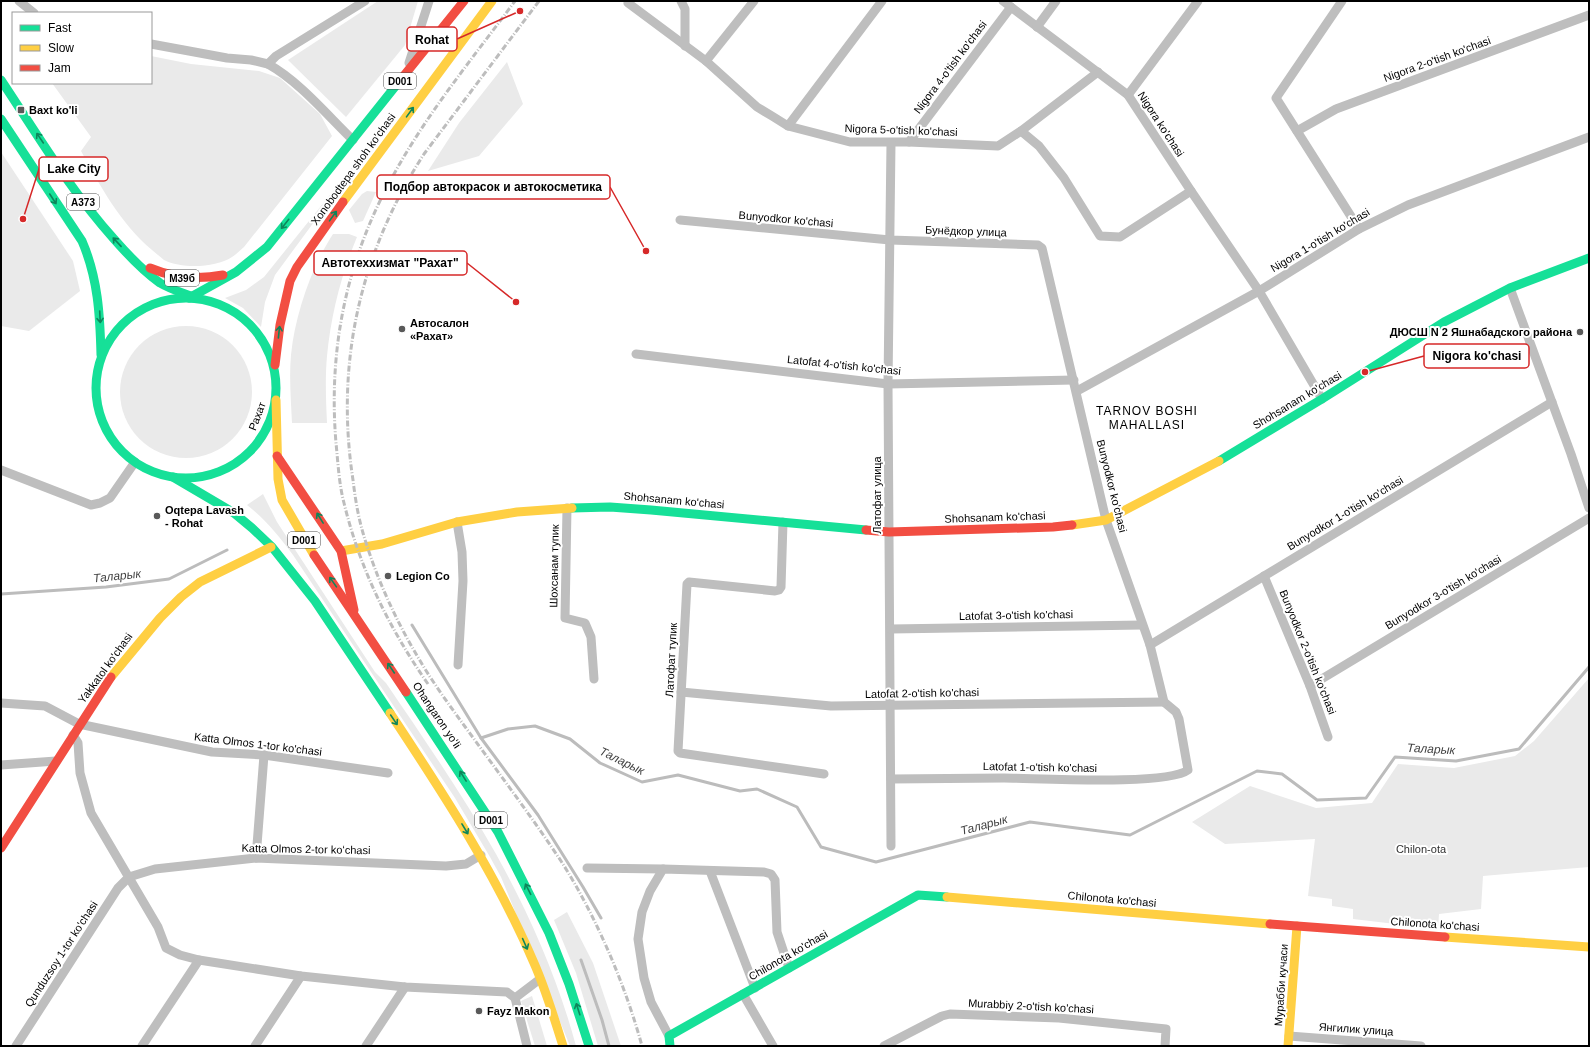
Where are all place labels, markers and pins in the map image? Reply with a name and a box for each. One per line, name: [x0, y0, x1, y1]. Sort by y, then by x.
callout: Rohat: [407, 27, 457, 51]
place label: Baxt ko'li: [29, 104, 77, 116]
marker: Baxt ko'li: [16, 105, 26, 115]
callout: Lake City: [39, 157, 108, 181]
callout: Подбор автокрасок и автокосметика: [377, 175, 610, 199]
callout: Автотеххизмат "Рахат": [314, 251, 467, 275]
place label: Автосалон «Рахат»: [410, 317, 469, 342]
marker: Автосалон «Рахат»: [397, 324, 407, 334]
place label: ДЮСШ N 2 Яшнабадского района: [1390, 326, 1573, 338]
marker: ДЮСШ N 2 Яшнабадского района: [1575, 327, 1585, 337]
callout: Nigora ko'chasi: [1424, 344, 1529, 368]
place label: Oqtepa Lavash - Rohat: [165, 504, 244, 529]
marker: Oqtepa Lavash - Rohat: [152, 511, 162, 521]
place label: Legion Co: [396, 570, 450, 582]
marker: Legion Co: [383, 571, 393, 581]
place label: Fayz Makon: [487, 1005, 550, 1017]
marker: Fayz Makon: [474, 1006, 484, 1016]

